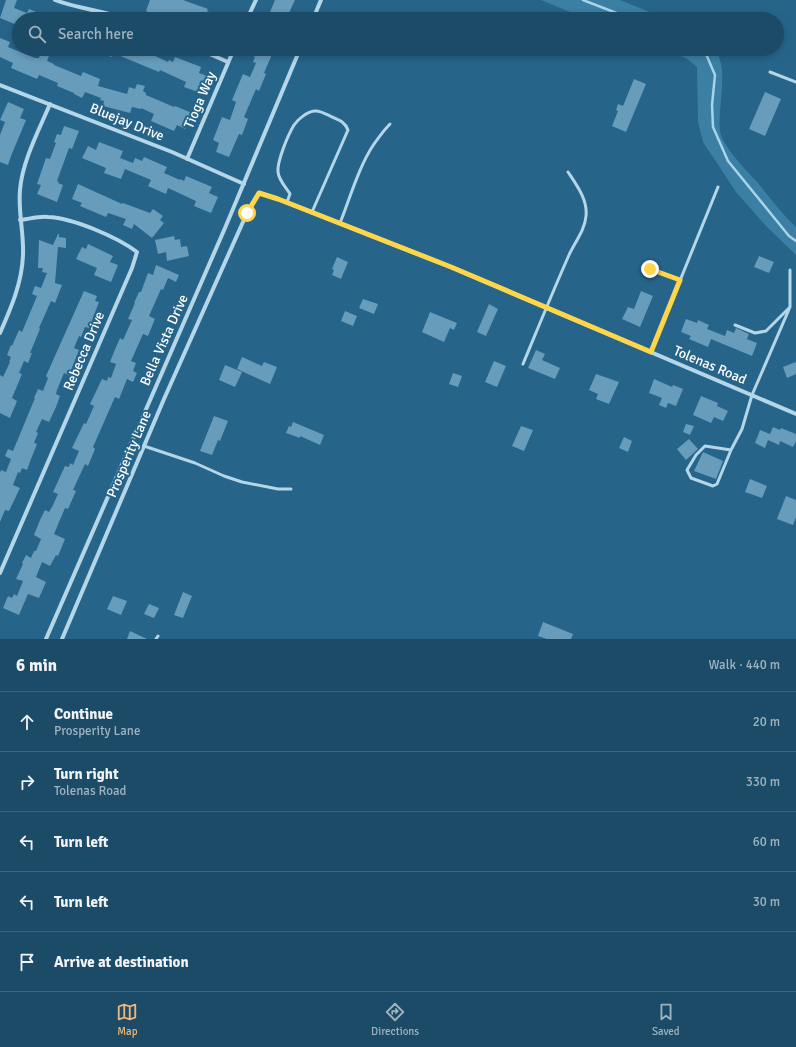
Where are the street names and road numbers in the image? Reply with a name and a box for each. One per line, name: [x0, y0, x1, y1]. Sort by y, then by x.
street label: Tioga Way: [180, 68, 220, 131]
street label: Bluejay Drive: [87, 99, 167, 145]
street label: Bella Vista Drive: [136, 292, 192, 388]
street label: Rebecca Drive: [60, 309, 108, 393]
street label: Tolenas Road: [671, 342, 749, 388]
street label: Prosperity Lane: [103, 408, 155, 500]

